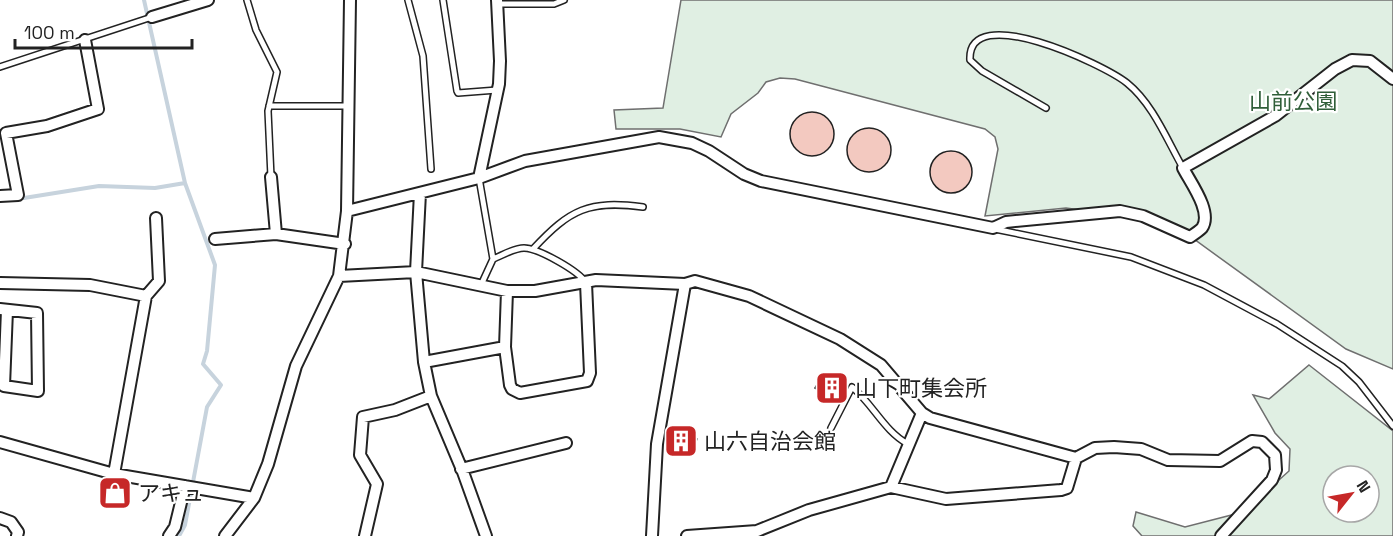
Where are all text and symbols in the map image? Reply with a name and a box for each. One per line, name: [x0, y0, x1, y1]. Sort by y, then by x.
scale bar: [15, 12, 192, 50]
text: 100 m: [24, 21, 75, 44]
park label: 山前公園: [1249, 87, 1337, 115]
building icon: 山下町集会所: [814, 370, 850, 406]
place label: 山下町集会所: [855, 374, 987, 402]
building icon: 山六自治会館: [663, 423, 699, 459]
place label: 山六自治会館: [704, 427, 836, 455]
north arrow: [1321, 464, 1381, 524]
shop icon: アキュ: [97, 475, 133, 511]
text: N: [1352, 477, 1375, 497]
place label: アキュ: [138, 479, 204, 507]

